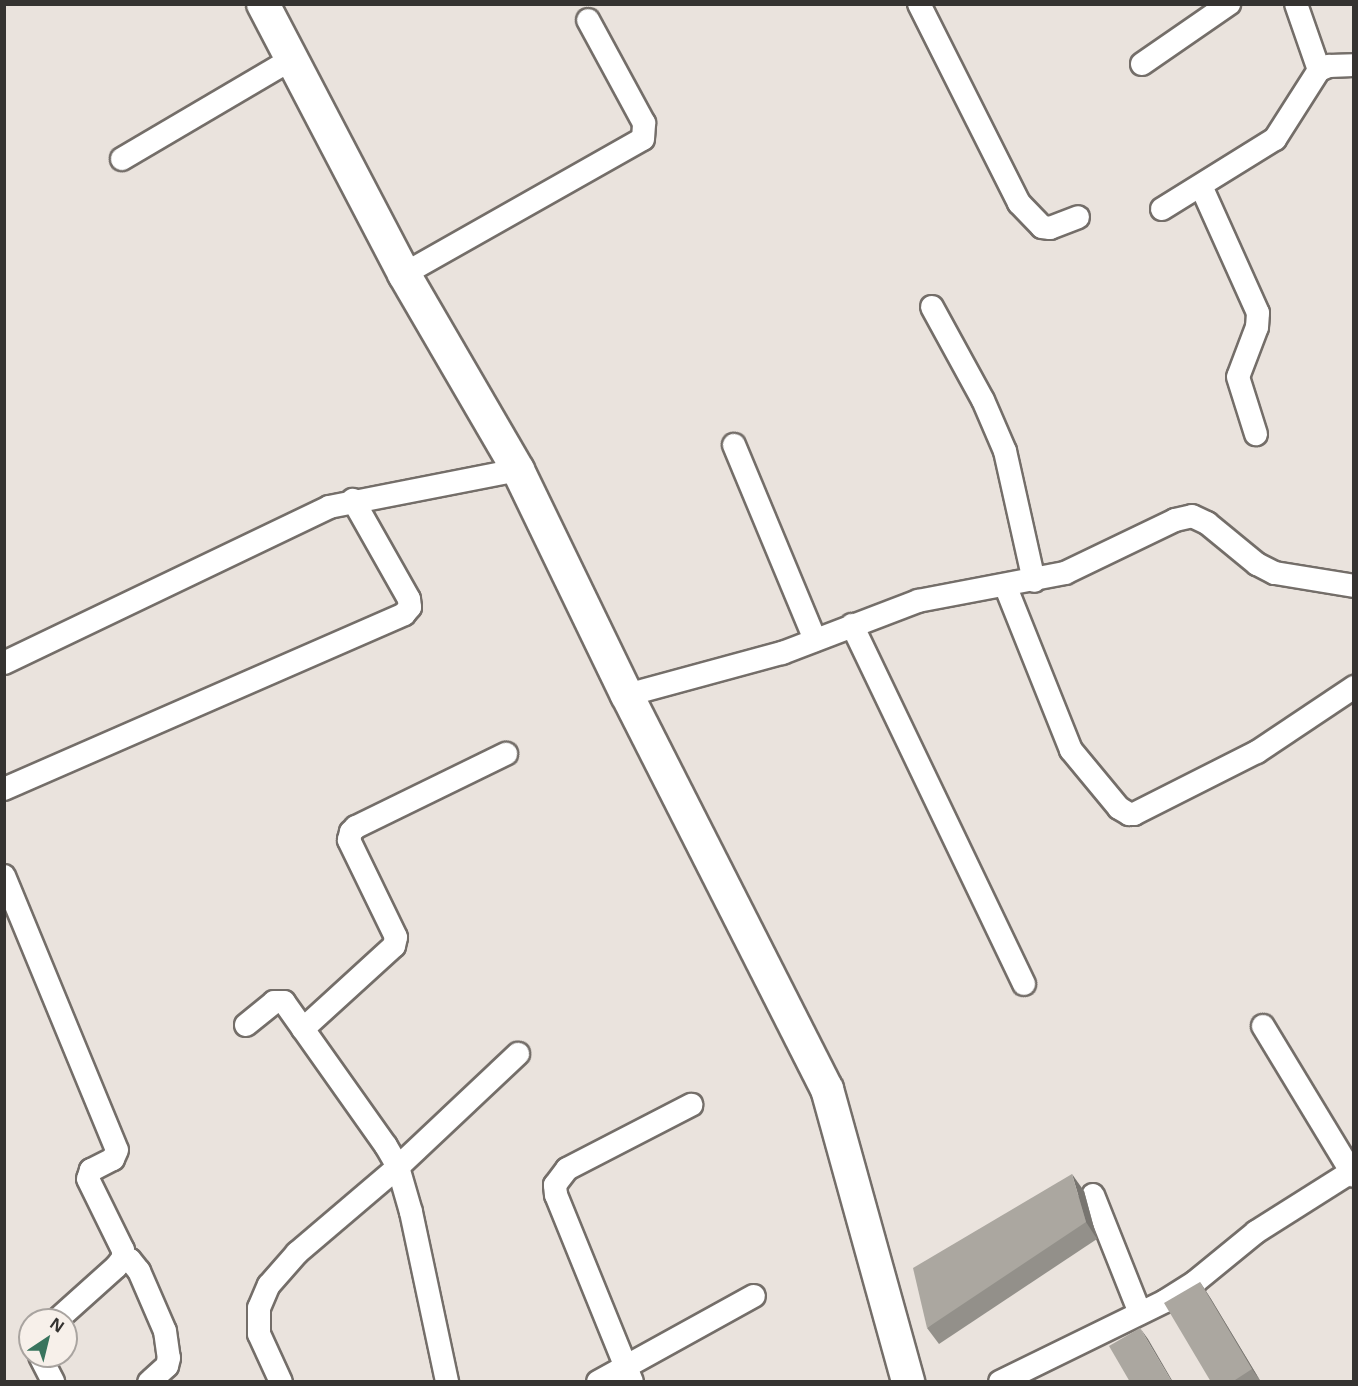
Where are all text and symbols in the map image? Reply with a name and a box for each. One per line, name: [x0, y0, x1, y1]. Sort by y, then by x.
north arrow: [18, 1308, 78, 1368]
text: N: [46, 1312, 69, 1338]

